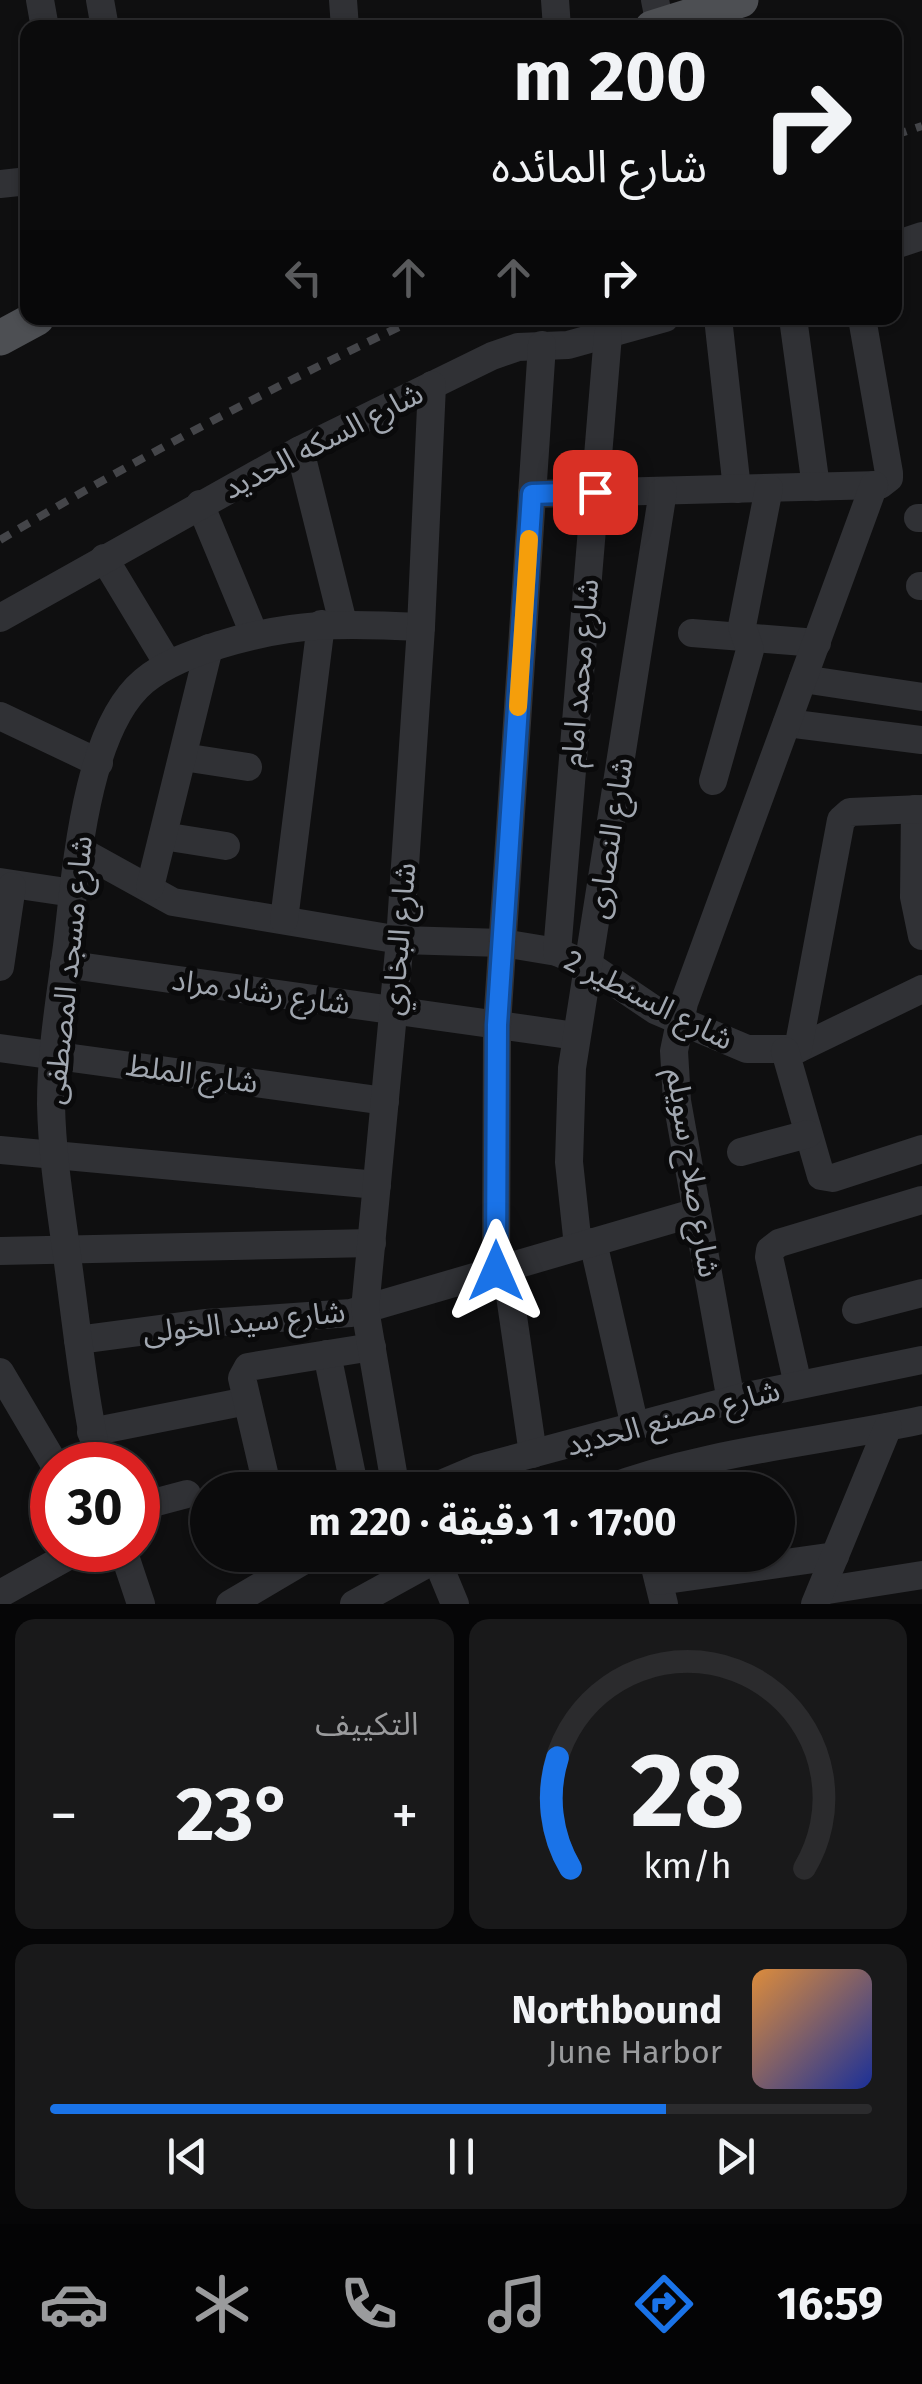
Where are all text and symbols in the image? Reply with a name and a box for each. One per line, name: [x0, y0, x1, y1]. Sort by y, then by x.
text: 200 m: [513, 35, 707, 119]
icon: right: [742, 60, 872, 190]
text: شارع المائده: [492, 140, 707, 194]
icon: left: [276, 250, 331, 305]
icon: ahead: [381, 250, 436, 305]
icon: ahead: [486, 250, 541, 305]
icon: right: [591, 250, 646, 305]
street label: شارع السكه الحديد: [217, 375, 431, 510]
pin: [553, 450, 638, 535]
icon: arrive: [568, 465, 623, 520]
street label: شارع محمد امام: [554, 577, 610, 769]
street label: شارع النصارى: [579, 755, 644, 922]
street label: شارع مسجد المصطفى: [36, 834, 104, 1106]
street label: شارع البخاري: [374, 861, 429, 1017]
street label: شارع السنطير 2: [557, 942, 739, 1061]
street label: شارع رشاد مراد: [169, 962, 352, 1026]
street label: شارع الملط: [123, 1047, 260, 1105]
street label: شارع صلاح سويلم: [654, 1066, 727, 1281]
position arrow: [444, 1219, 548, 1323]
street label: شارع سيد الخولى: [141, 1293, 347, 1354]
street label: شارع مصنع الحديد: [562, 1372, 785, 1468]
speed limit sign: 30: [30, 1442, 160, 1572]
text: 17:00 · 1 دقيقة · 220 m: [308, 1499, 677, 1545]
text: التكييف: [315, 1705, 419, 1743]
text: 28: [631, 1729, 745, 1854]
text: 23°: [176, 1770, 293, 1860]
text: −: [50, 1783, 78, 1849]
text: +: [391, 1783, 418, 1849]
text: km/h: [644, 1845, 732, 1887]
text: Northbound: [511, 1987, 722, 2033]
text: June Harbor: [547, 2033, 722, 2071]
icon: previous: [160, 2129, 215, 2184]
icon: pause: [434, 2129, 489, 2184]
icon: next: [708, 2129, 763, 2184]
icon: car: [39, 2269, 109, 2339]
icon: climate: [187, 2269, 257, 2339]
icon: phone: [334, 2269, 404, 2339]
icon: music: [482, 2269, 552, 2339]
icon: directions: [629, 2269, 699, 2339]
text: 16:59: [777, 2277, 883, 2331]

